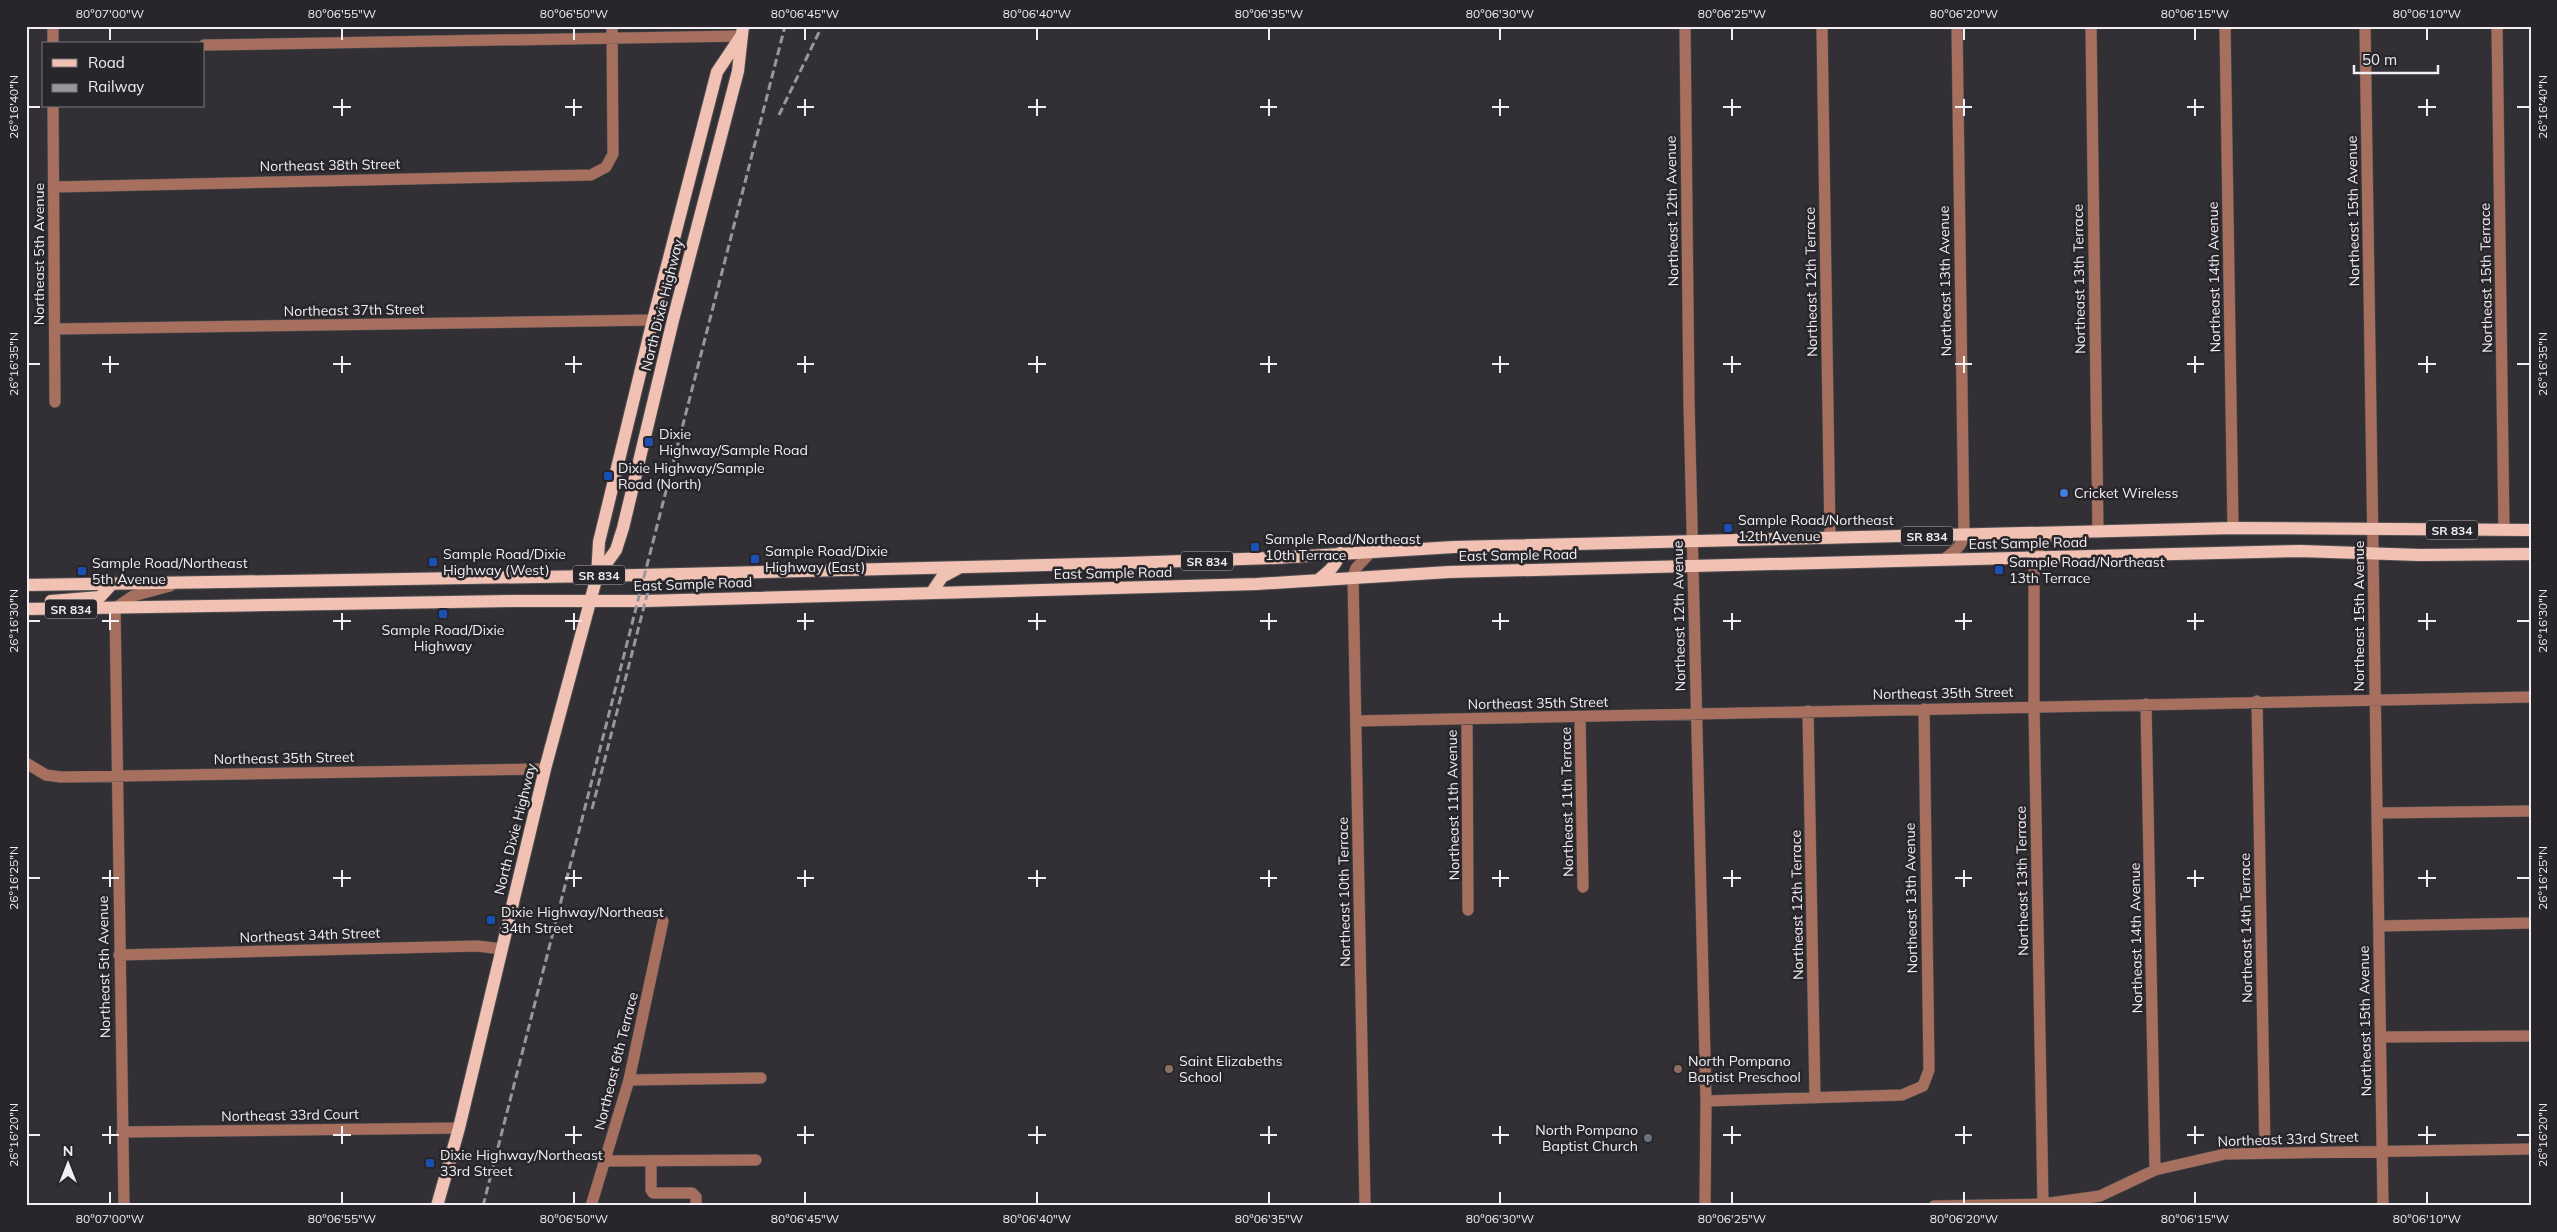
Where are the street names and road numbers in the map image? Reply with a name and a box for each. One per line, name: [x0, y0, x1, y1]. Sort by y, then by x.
street label: Northeast 12th Avenue: [1662, 135, 1682, 287]
street label: Northeast 15th Avenue: [2343, 135, 2363, 287]
street label: Northeast 38th Street: [259, 155, 401, 175]
street label: Northeast 5th Avenue: [30, 183, 48, 325]
street label: Northeast 14th Avenue: [2204, 201, 2224, 353]
street label: Northeast 15th Terrace: [2476, 203, 2496, 353]
street label: Northeast 13th Terrace: [2069, 204, 2089, 354]
street label: Northeast 13th Avenue: [1935, 205, 1955, 357]
street label: Northeast 12th Terrace: [1801, 207, 1821, 357]
street label: North Dixie Highway: [637, 237, 687, 373]
street label: Northeast 37th Street: [283, 300, 425, 320]
road number: SR 834: [2426, 520, 2478, 540]
road number: SR 834: [1901, 526, 1953, 546]
street label: East Sample Road: [1969, 533, 2087, 553]
street label: Northeast 12th Avenue: [1669, 540, 1689, 692]
street label: Northeast 15th Avenue: [2350, 541, 2368, 691]
street label: East Sample Road: [1459, 545, 1577, 565]
road number: SR 834: [1181, 552, 1233, 570]
street label: East Sample Road: [1054, 563, 1172, 583]
road number: SR 834: [573, 566, 625, 584]
street label: East Sample Road: [633, 573, 753, 595]
road number: SR 834: [45, 600, 97, 618]
street label: Northeast 35th Street: [1872, 683, 2014, 703]
street label: Northeast 35th Street: [1467, 693, 1609, 713]
street label: Northeast 11th Terrace: [1557, 727, 1577, 877]
street label: Northeast 11th Avenue: [1443, 729, 1463, 881]
street label: Northeast 35th Street: [213, 748, 355, 768]
street label: North Dixie Highway: [490, 761, 540, 897]
street label: Northeast 13th Terrace: [2012, 806, 2032, 956]
street label: Northeast 10th Terrace: [1334, 817, 1354, 967]
street label: Northeast 13th Avenue: [1901, 822, 1921, 974]
street label: Northeast 12th Terrace: [1787, 830, 1807, 980]
street label: Northeast 14th Terrace: [2236, 853, 2256, 1003]
street label: Northeast 14th Avenue: [2126, 862, 2146, 1014]
street label: Northeast 5th Avenue: [94, 896, 114, 1038]
street label: Northeast 34th Street: [239, 924, 381, 946]
street label: Northeast 15th Avenue: [2355, 945, 2375, 1097]
street label: Northeast 6th Terrace: [590, 990, 642, 1132]
street label: Northeast 33rd Court: [221, 1105, 359, 1125]
street label: Northeast 33rd Street: [2217, 1128, 2359, 1150]

